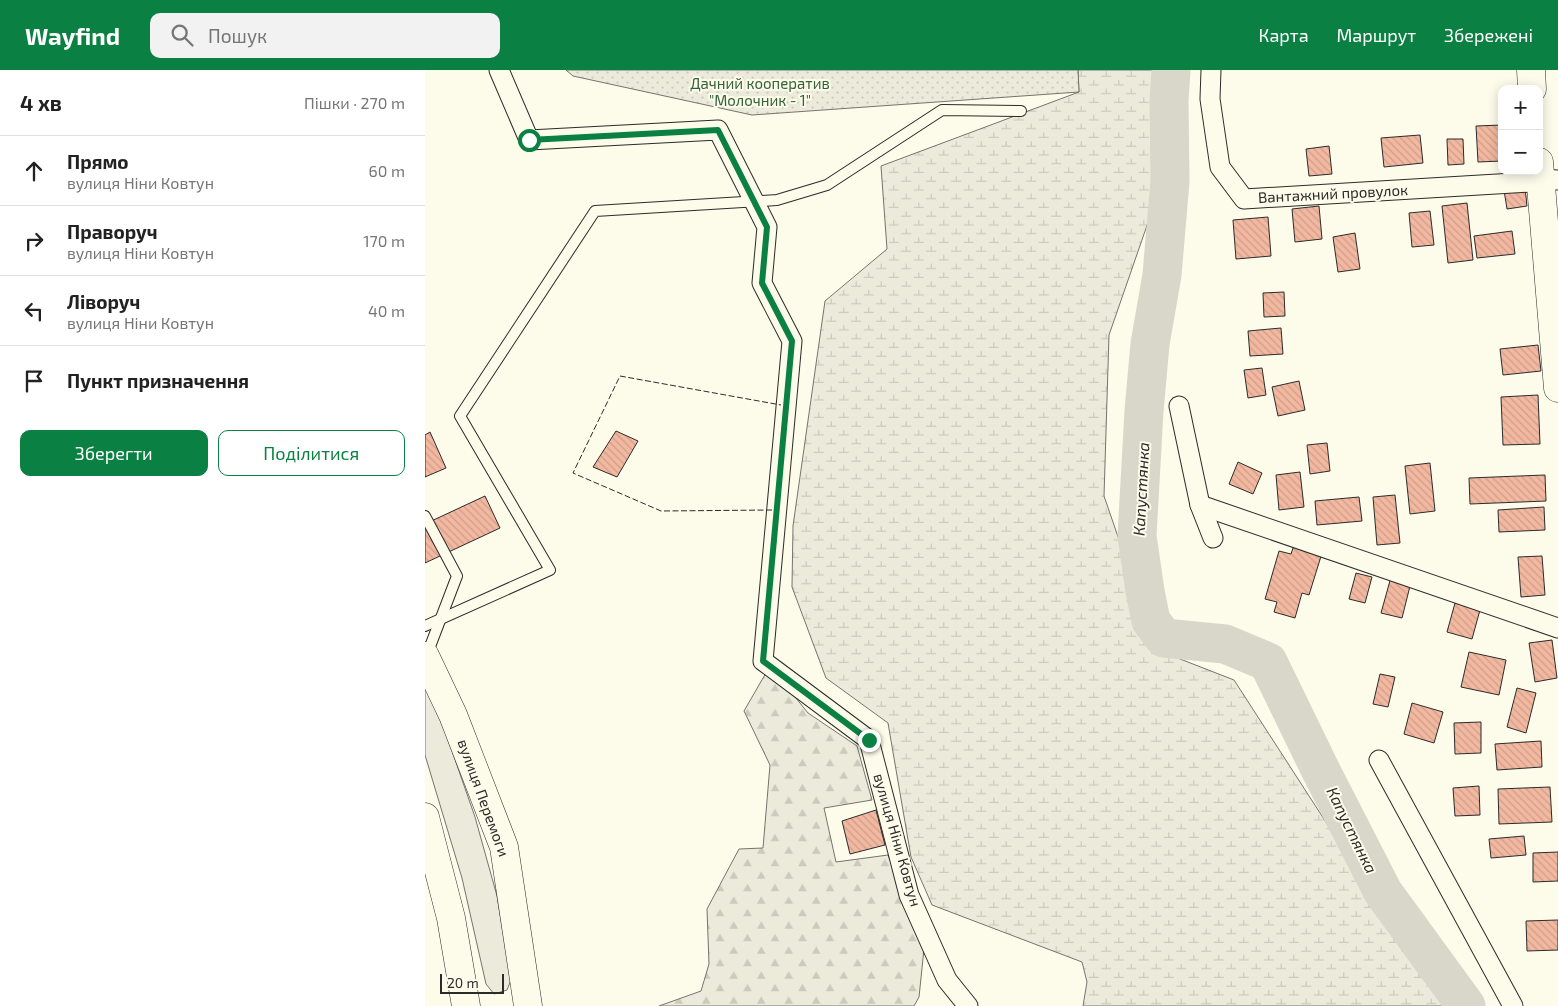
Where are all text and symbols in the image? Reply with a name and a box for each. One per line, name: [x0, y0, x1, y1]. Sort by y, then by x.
search box: [150, 13, 500, 58]
text: Wayfind: [25, 21, 120, 50]
icon: search: [168, 21, 196, 49]
text: Пошук: [208, 24, 267, 47]
text: Карта: [1259, 24, 1309, 46]
text: Маршрут: [1337, 24, 1416, 46]
text: Збережені: [1444, 24, 1533, 46]
park label: Дачний кооператив "Молочник - 1": [690, 74, 830, 109]
map controls: [1498, 85, 1543, 175]
button: +: [1498, 85, 1543, 130]
text: 4 хв: [20, 90, 62, 115]
text: Пішки · 270 m: [304, 93, 405, 112]
route start: [518, 129, 541, 152]
button: −: [1498, 130, 1543, 175]
text: Прямо: [67, 150, 129, 173]
icon: ahead: [20, 157, 48, 185]
text: 60 m: [369, 161, 405, 180]
text: вулиця Ніни Ковтун: [67, 173, 214, 192]
street label: Вантажний провулок: [1258, 180, 1408, 207]
text: Праворуч: [67, 220, 158, 243]
icon: right: [20, 227, 48, 255]
text: 170 m: [363, 231, 405, 250]
text: вулиця Ніни Ковтун: [67, 243, 214, 262]
text: Ліворуч: [67, 290, 140, 313]
icon: left: [20, 297, 48, 325]
text: 40 m: [368, 301, 405, 320]
text: вулиця Ніни Ковтун: [67, 313, 214, 332]
icon: arrive: [20, 367, 48, 395]
text: Пункт призначення: [67, 369, 249, 392]
button: Зберегти: [20, 430, 208, 476]
button: Поділитися: [218, 430, 405, 476]
water label: Капустянка: [1129, 442, 1152, 536]
route end: [858, 729, 881, 752]
street label: вулиця Перемоги: [453, 736, 514, 859]
street label: вулиця Ніни Ковтун: [869, 771, 926, 909]
water label: Капустянка: [1323, 783, 1382, 876]
scale bar: [440, 971, 504, 994]
text: 20 m: [447, 974, 479, 991]

